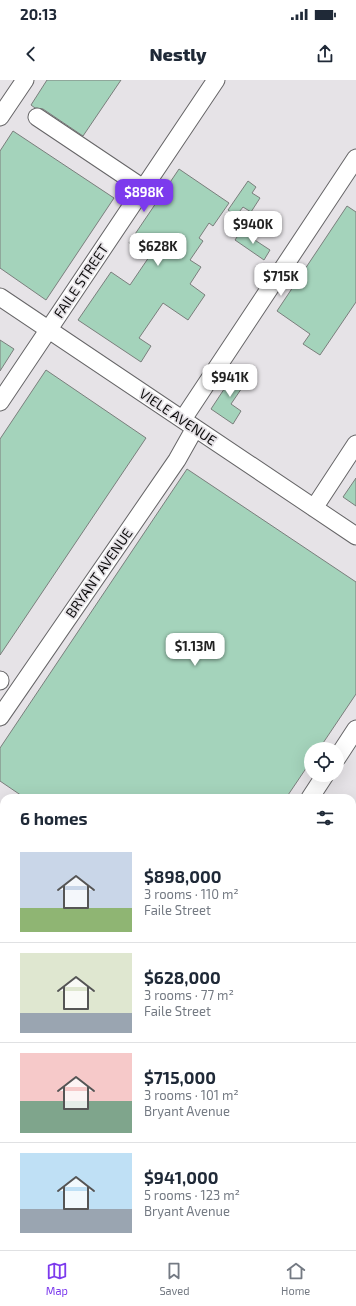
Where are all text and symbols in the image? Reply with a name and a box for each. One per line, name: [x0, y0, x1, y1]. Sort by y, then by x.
text: 20:13: [20, 5, 57, 23]
icon: back: [20, 43, 42, 65]
text: Nestly: [149, 43, 207, 65]
icon: share: [314, 43, 336, 65]
pin: $898K: [116, 179, 172, 213]
text: $898K: [124, 184, 164, 200]
pin: $940K: [225, 211, 281, 245]
text: $940K: [233, 216, 273, 232]
pin: $628K: [130, 233, 186, 267]
text: $628K: [138, 238, 178, 254]
street label: FAILE STREET: [50, 240, 112, 321]
pin: $715K: [253, 263, 309, 297]
text: $715K: [263, 268, 299, 284]
pin: $941K: [202, 364, 258, 398]
text: $941K: [211, 369, 249, 385]
street label: VIELE AVENUE: [136, 385, 220, 449]
street label: BRYANT AVENUE: [61, 525, 136, 621]
pin: $1.13M: [162, 633, 228, 667]
text: $1.13M: [175, 638, 215, 654]
map controls: [304, 742, 344, 782]
button: locate: [304, 742, 344, 782]
icon: filters: [314, 807, 336, 829]
text: 6 homes: [20, 808, 88, 828]
text: $898,000: [144, 866, 221, 886]
icon: home: [52, 868, 100, 916]
text: 3 rooms · 110 m²: [144, 886, 239, 902]
text: Faile Street: [144, 902, 211, 918]
text: $628,000: [144, 967, 221, 987]
icon: home: [52, 969, 100, 1017]
text: 3 rooms · 77 m²: [144, 987, 234, 1003]
text: Faile Street: [144, 1003, 211, 1019]
text: $715,000: [144, 1067, 216, 1087]
icon: home: [52, 1069, 100, 1117]
text: 3 rooms · 101 m²: [144, 1087, 239, 1103]
text: Bryant Avenue: [144, 1103, 230, 1119]
text: $941,000: [144, 1167, 218, 1187]
icon: home: [52, 1169, 100, 1217]
text: 5 rooms · 123 m²: [144, 1187, 240, 1203]
text: Bryant Avenue: [144, 1203, 230, 1219]
tab: Map: [46, 1260, 68, 1297]
tab: Saved: [159, 1260, 190, 1297]
tab: Home: [281, 1260, 310, 1297]

